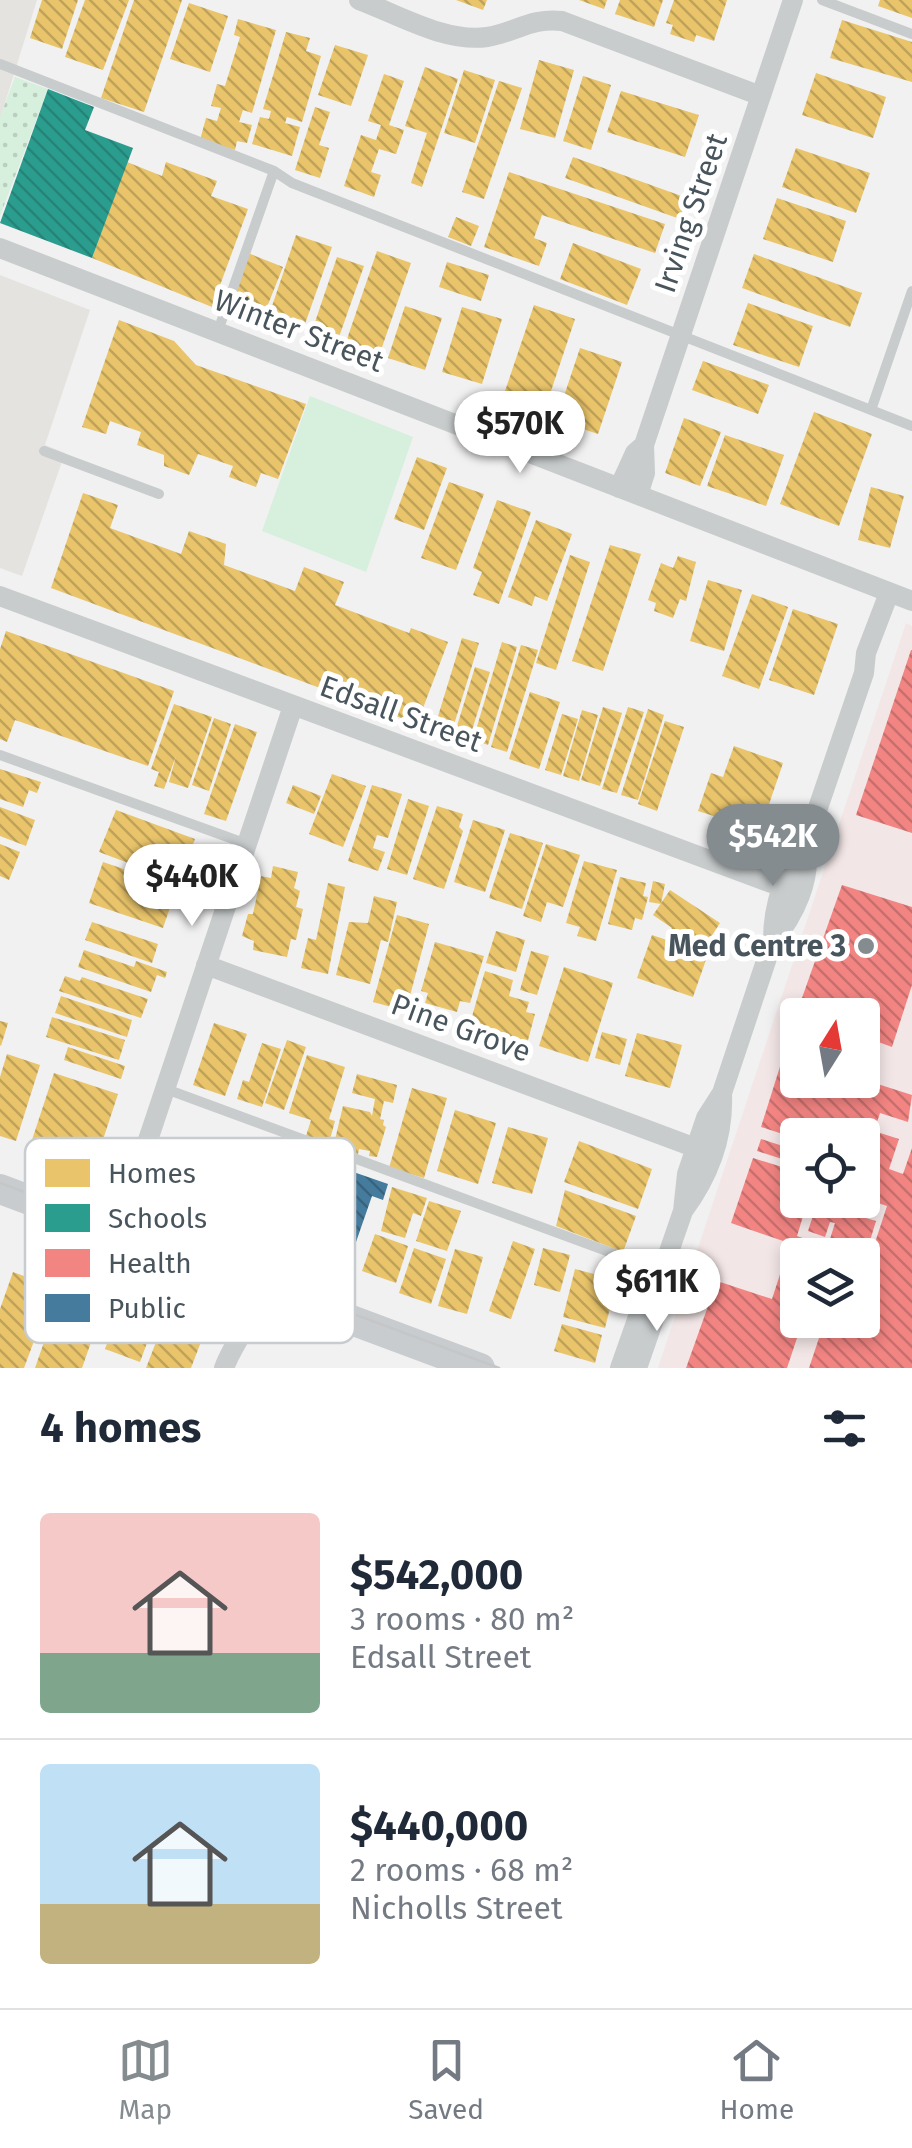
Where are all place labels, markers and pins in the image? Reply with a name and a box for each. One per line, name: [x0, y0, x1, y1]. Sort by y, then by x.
pin: $570K: [450, 391, 590, 476]
pin: $542K: [703, 804, 843, 889]
pin: $440K: [122, 844, 262, 929]
place label: Med Centre 3: [668, 928, 846, 964]
marker: Med Centre 3: [855, 935, 877, 957]
pin: $611K: [587, 1249, 727, 1334]

